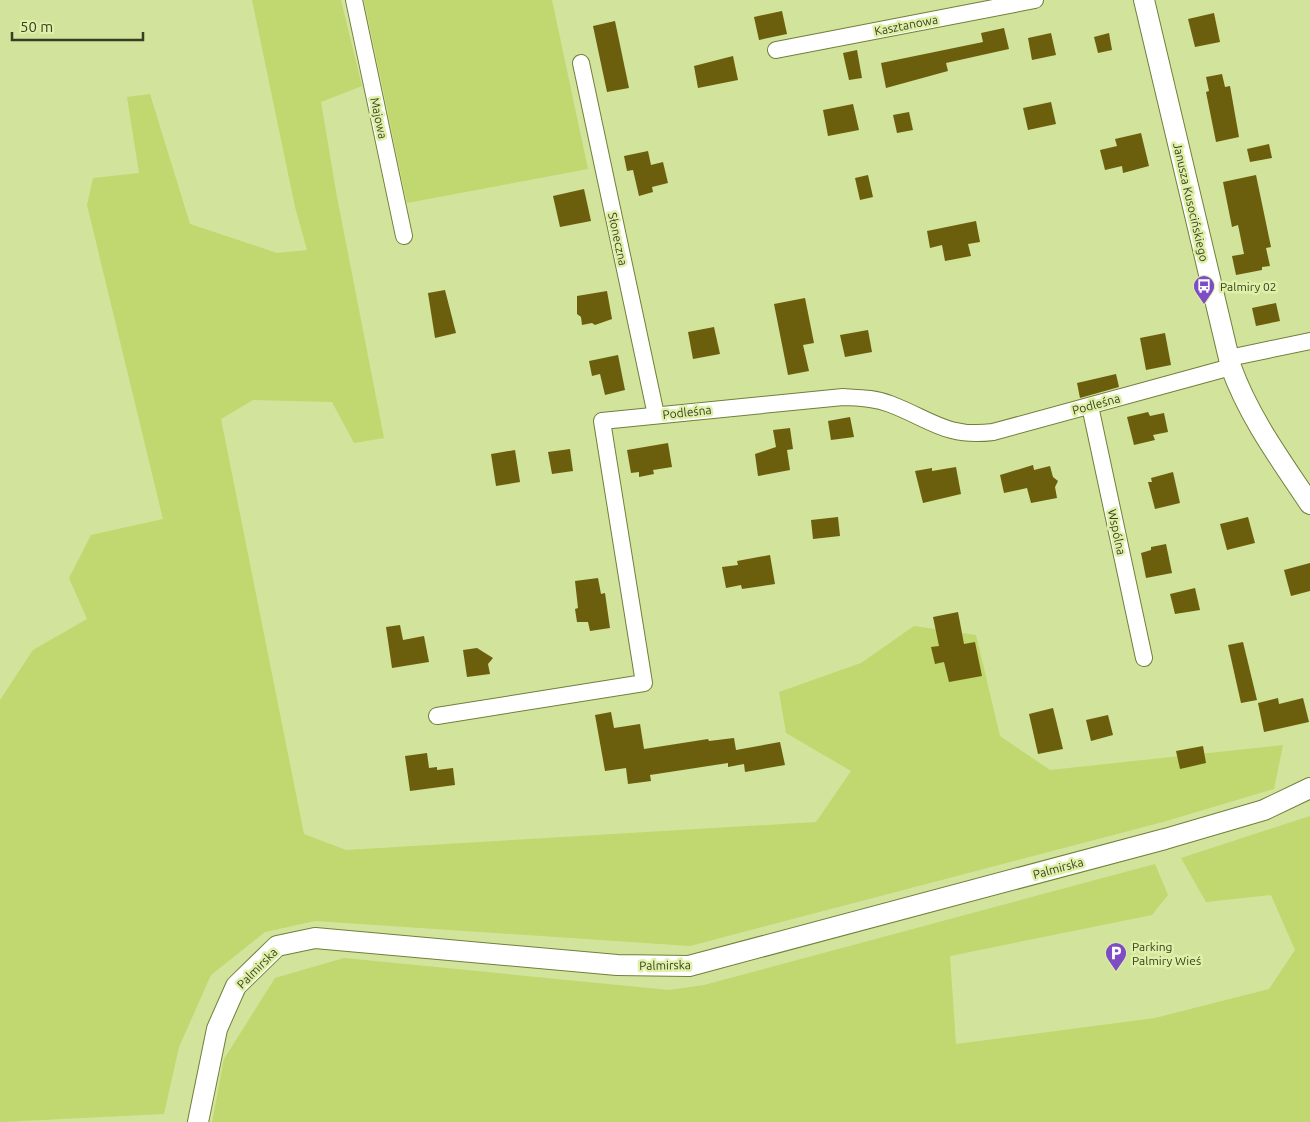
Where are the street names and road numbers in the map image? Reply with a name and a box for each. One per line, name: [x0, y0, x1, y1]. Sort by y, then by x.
street label: Kasztanowa: [873, 12, 939, 38]
street label: Majowa: [368, 96, 390, 140]
street label: Janusza Kusocińskiego: [1171, 141, 1211, 263]
street label: Słoneczna: [606, 211, 630, 267]
street label: Podleśna: [1071, 391, 1121, 417]
street label: Podleśna: [662, 403, 712, 421]
street label: Wspólna: [1106, 508, 1128, 556]
street label: Palmirska: [1031, 855, 1085, 881]
street label: Palmirska: [234, 945, 280, 991]
street label: Palmirska: [639, 958, 691, 972]

